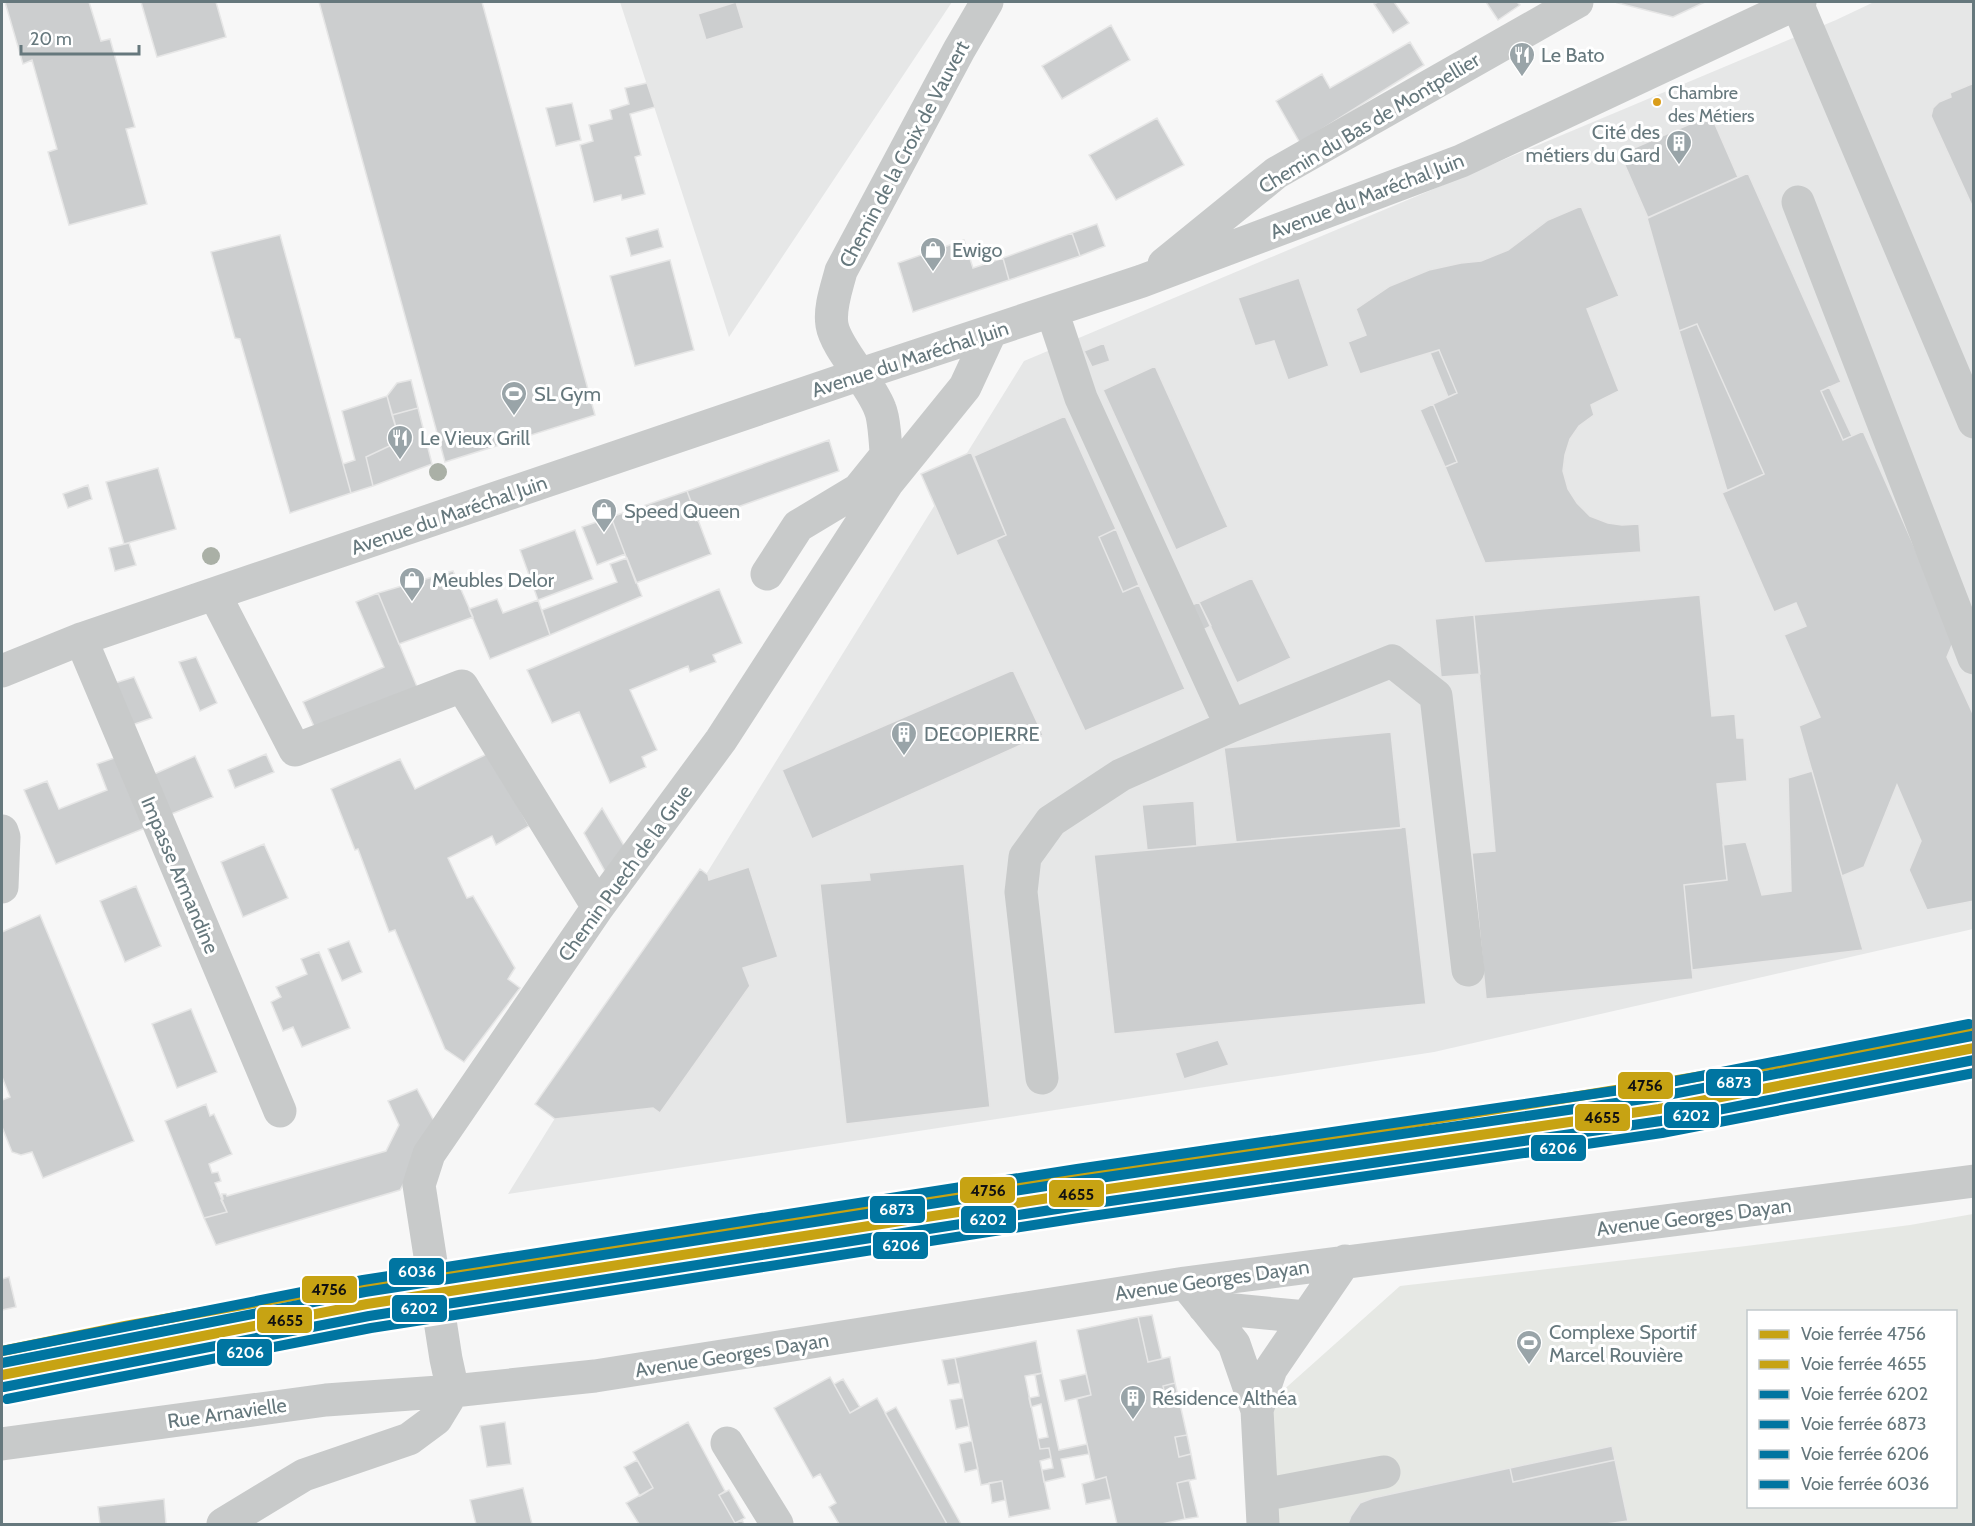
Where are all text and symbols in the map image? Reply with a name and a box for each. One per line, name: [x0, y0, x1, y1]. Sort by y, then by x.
scale bar: [21, 18, 140, 56]
text: 20 m: [30, 28, 72, 50]
street label: Chemin de la Croix de Vauvert: [834, 36, 974, 271]
restaurant icon: Le Bato: [1507, 40, 1537, 78]
place label: Le Bato: [1541, 43, 1605, 67]
street label: Chemin du Bas de Montpellier: [1254, 47, 1484, 199]
place label: Chambre des Métiers: [1668, 82, 1755, 127]
marker: Chambre des Métiers: [1651, 96, 1663, 108]
place label: Cité des métiers du Gard: [1526, 120, 1660, 167]
building icon: Cité des métiers du Gard: [1664, 128, 1694, 166]
street label: Avenue du Maréchal Juin: [1267, 148, 1467, 244]
shop icon: Ewigo: [918, 235, 948, 273]
place label: Ewigo: [952, 238, 1003, 262]
street label: Avenue du Maréchal Juin: [809, 316, 1011, 402]
sports icon: SL Gym: [499, 379, 529, 417]
place label: SL Gym: [534, 382, 601, 406]
restaurant icon: Le Vieux Grill: [385, 423, 415, 461]
place label: Le Vieux Grill: [420, 426, 530, 450]
street label: Avenue du Maréchal Juin: [348, 470, 550, 560]
shop icon: Speed Queen: [589, 496, 619, 534]
place label: Speed Queen: [624, 499, 740, 523]
shop icon: Meubles Delor: [397, 565, 427, 603]
place label: Meubles Delor: [432, 568, 555, 592]
building icon: DECOPIERRE: [889, 719, 919, 757]
place label: DECOPIERRE: [924, 722, 1040, 746]
street label: Chemin Puech de la Grue: [553, 780, 697, 966]
street label: Impasse Armandine: [136, 793, 224, 957]
line badge: 6873: [1705, 1068, 1762, 1097]
line badge: 4756: [1617, 1071, 1674, 1100]
text: 6873: [1716, 1073, 1752, 1092]
text: 4756: [1627, 1076, 1663, 1095]
line badge: 6202: [1663, 1101, 1720, 1129]
line badge: 4655: [1574, 1103, 1631, 1132]
text: 6202: [1672, 1106, 1710, 1125]
text: 4655: [1584, 1108, 1620, 1127]
line badge: 6206: [1530, 1134, 1587, 1162]
text: 6206: [1539, 1139, 1577, 1158]
line badge: 4756: [959, 1176, 1016, 1204]
line badge: 4655: [1048, 1179, 1105, 1208]
text: 4756: [970, 1181, 1006, 1200]
text: 4655: [1058, 1185, 1094, 1204]
street label: Avenue Georges Dayan: [1595, 1193, 1793, 1241]
line badge: 6873: [869, 1195, 926, 1224]
text: 6873: [879, 1200, 915, 1219]
line badge: 6202: [960, 1205, 1017, 1234]
text: 6202: [969, 1210, 1007, 1229]
line badge: 6206: [872, 1231, 929, 1260]
text: 6206: [882, 1236, 920, 1255]
street label: Avenue Georges Dayan: [1113, 1254, 1311, 1306]
line badge: 6036: [388, 1257, 445, 1286]
text: 6036: [398, 1262, 436, 1281]
line badge: 4756: [301, 1275, 358, 1304]
text: 4756: [311, 1280, 347, 1299]
line badge: 6202: [391, 1294, 448, 1323]
text: 6202: [400, 1299, 438, 1318]
line badge: 4655: [256, 1306, 313, 1334]
legend: [1747, 1310, 1957, 1508]
text: 4655: [267, 1311, 303, 1330]
place label: Complexe Sportif Marcel Rouvière: [1549, 1320, 1697, 1367]
text: Voie ferrée 4756: [1801, 1323, 1926, 1345]
street label: Avenue Georges Dayan: [633, 1328, 831, 1382]
sports icon: Complexe Sportif Marcel Rouvière: [1514, 1328, 1544, 1366]
line badge: 6206: [216, 1338, 273, 1367]
text: 6206: [226, 1343, 264, 1362]
text: Voie ferrée 4655: [1801, 1353, 1927, 1375]
building icon: Résidence Althéa: [1118, 1383, 1148, 1421]
text: Voie ferrée 6202: [1801, 1383, 1928, 1405]
place label: Résidence Althéa: [1152, 1386, 1297, 1410]
street label: Rue Arnavielle: [166, 1393, 288, 1433]
text: Voie ferrée 6873: [1801, 1413, 1926, 1435]
text: Voie ferrée 6206: [1801, 1443, 1929, 1465]
text: Voie ferrée 6036: [1801, 1473, 1929, 1495]

